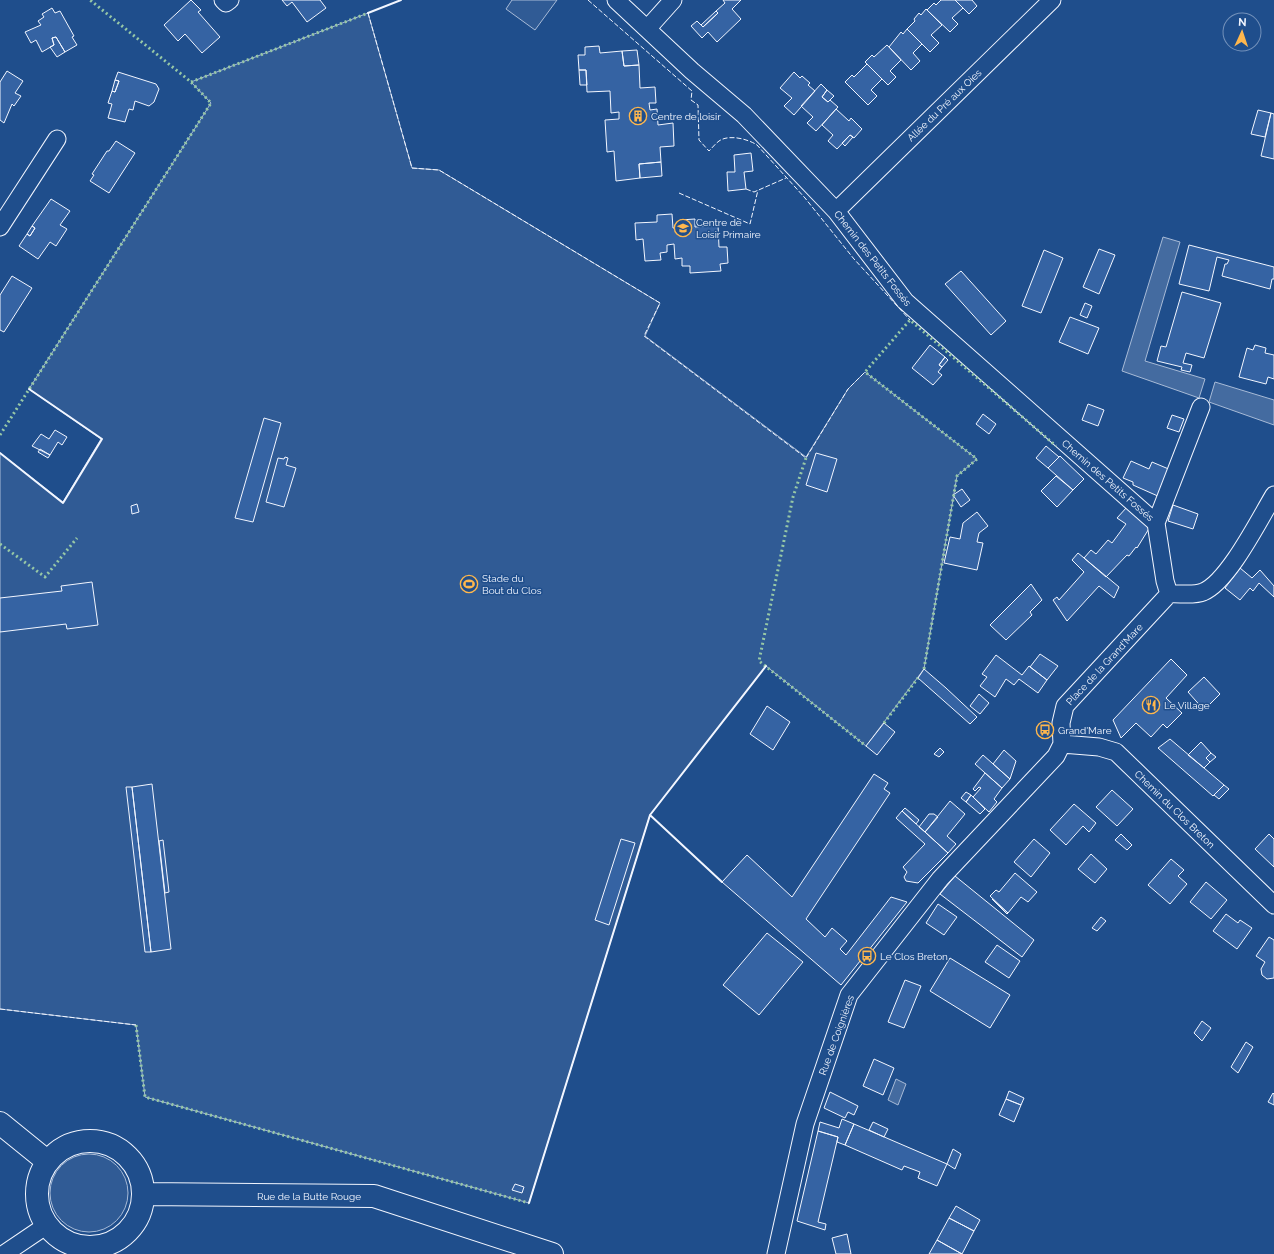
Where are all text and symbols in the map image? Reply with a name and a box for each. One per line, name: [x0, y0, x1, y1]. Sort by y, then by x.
north arrow: [1222, 12, 1262, 52]
text: N: [1238, 16, 1247, 29]
street label: Allée du Pré aux Oies: [905, 67, 984, 144]
building icon: Centre de loisir: [628, 106, 648, 126]
place label: Centre de loisir: [651, 111, 721, 122]
street label: Chemin des Petits Fossés: [832, 208, 913, 308]
place label: Centre de Loisir Primaire: [696, 217, 761, 240]
school or university icon: Centre de Loisir Primaire: [673, 218, 693, 238]
street label: Chemin des Petits Fossés: [1060, 438, 1156, 523]
place label: Stade du Bout du Clos: [482, 573, 542, 596]
sports icon: Stade du Bout du Clos: [459, 574, 479, 594]
street label: Place de la Grand'Mare: [1064, 621, 1145, 707]
restaurant icon: Le Village: [1141, 695, 1161, 715]
place label: Le Village: [1164, 700, 1210, 711]
bus stop icon: Grand'Mare: [1035, 720, 1055, 740]
place label: Grand'Mare: [1058, 725, 1112, 736]
street label: Chemin du Clos Breton: [1132, 768, 1217, 851]
bus stop icon: Le Clos Breton: [857, 946, 877, 966]
place label: Le Clos Breton: [880, 951, 948, 962]
street label: Rue de Coignières: [817, 993, 856, 1077]
street label: Rue de la Butte Rouge: [257, 1191, 361, 1202]

